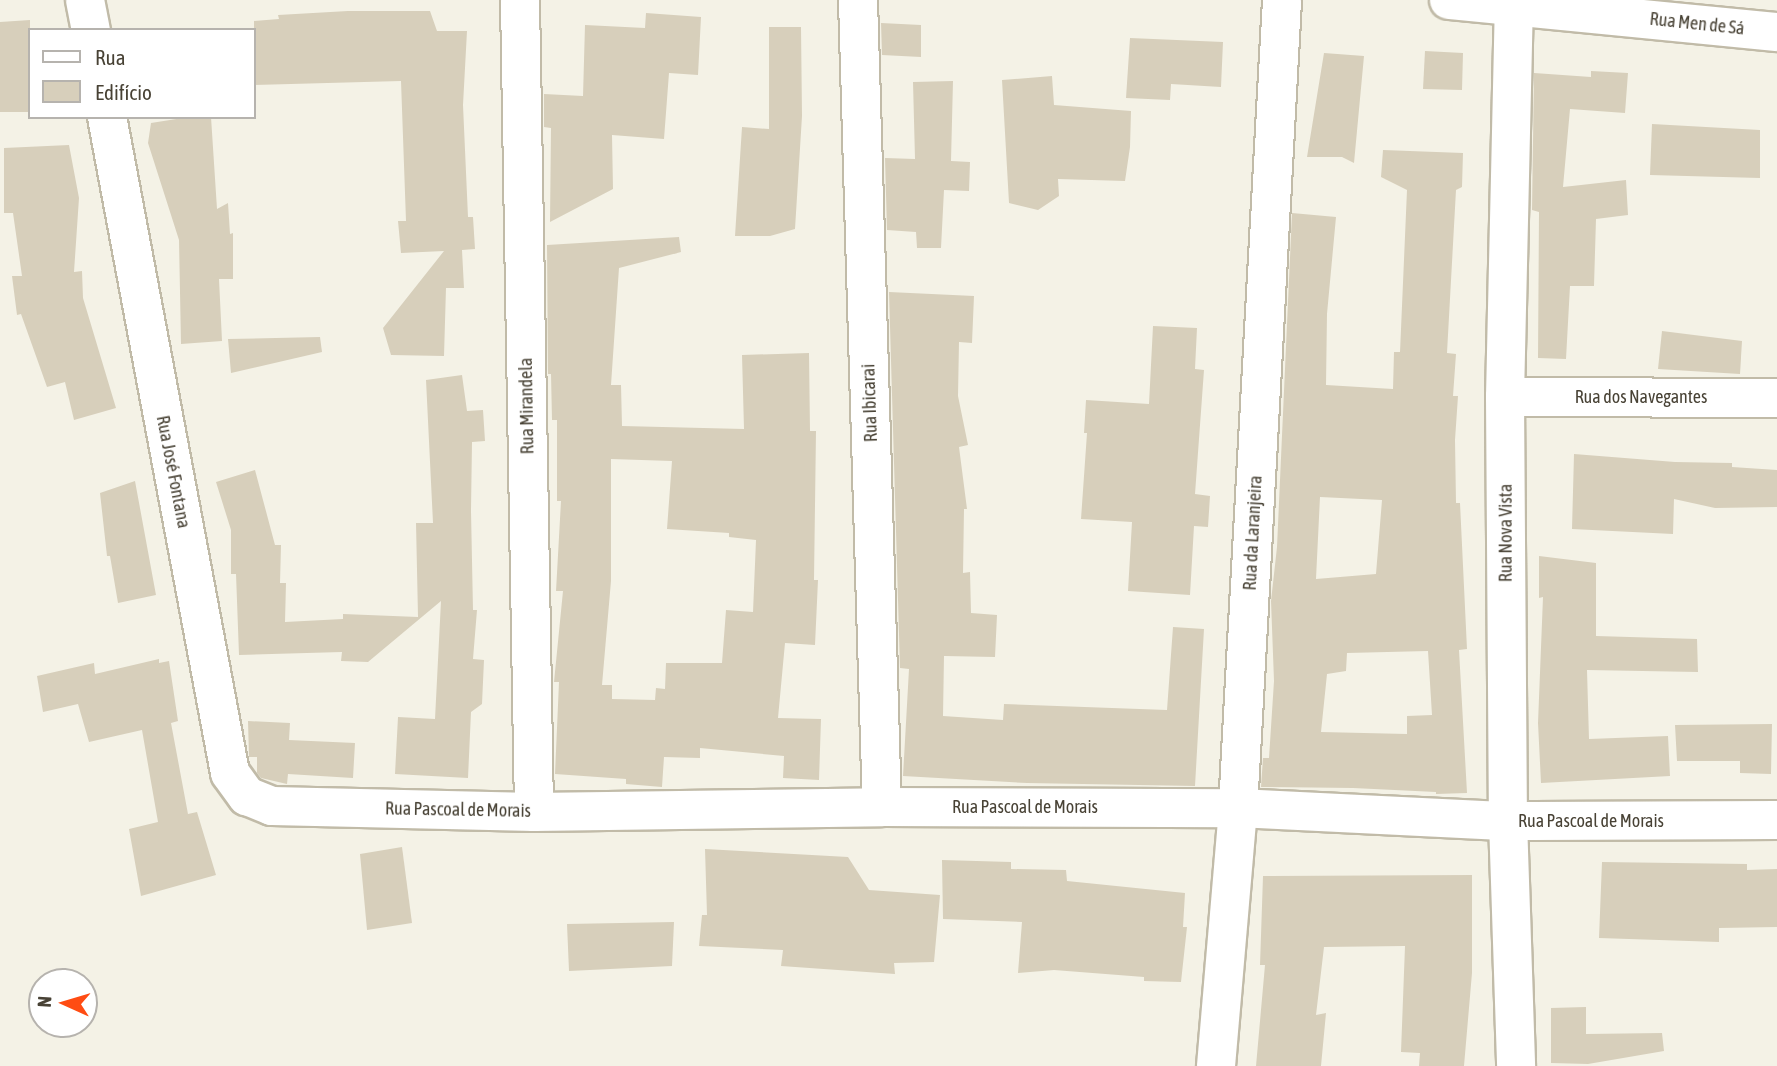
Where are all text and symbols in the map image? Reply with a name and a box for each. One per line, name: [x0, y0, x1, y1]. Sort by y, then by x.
street label: Rua Men de Sá: [1649, 8, 1745, 40]
legend: [28, 28, 256, 119]
text: Rua: [95, 45, 125, 69]
text: Edifício: [95, 80, 152, 104]
street label: Rua Mirandela: [515, 358, 539, 454]
street label: Rua Ibicarai: [858, 364, 882, 442]
street label: Rua dos Navegantes: [1575, 386, 1707, 408]
street label: Rua José Fontana: [151, 414, 195, 530]
street label: Rua da Laranjeira: [1239, 475, 1267, 591]
street label: Rua Nova Vista: [1495, 484, 1517, 582]
street label: Rua Pascoal de Morais: [952, 796, 1098, 818]
street label: Rua Pascoal de Morais: [385, 798, 531, 822]
street label: Rua Pascoal de Morais: [1518, 810, 1664, 832]
north arrow: [28, 968, 98, 1038]
text: N: [33, 995, 55, 1008]

